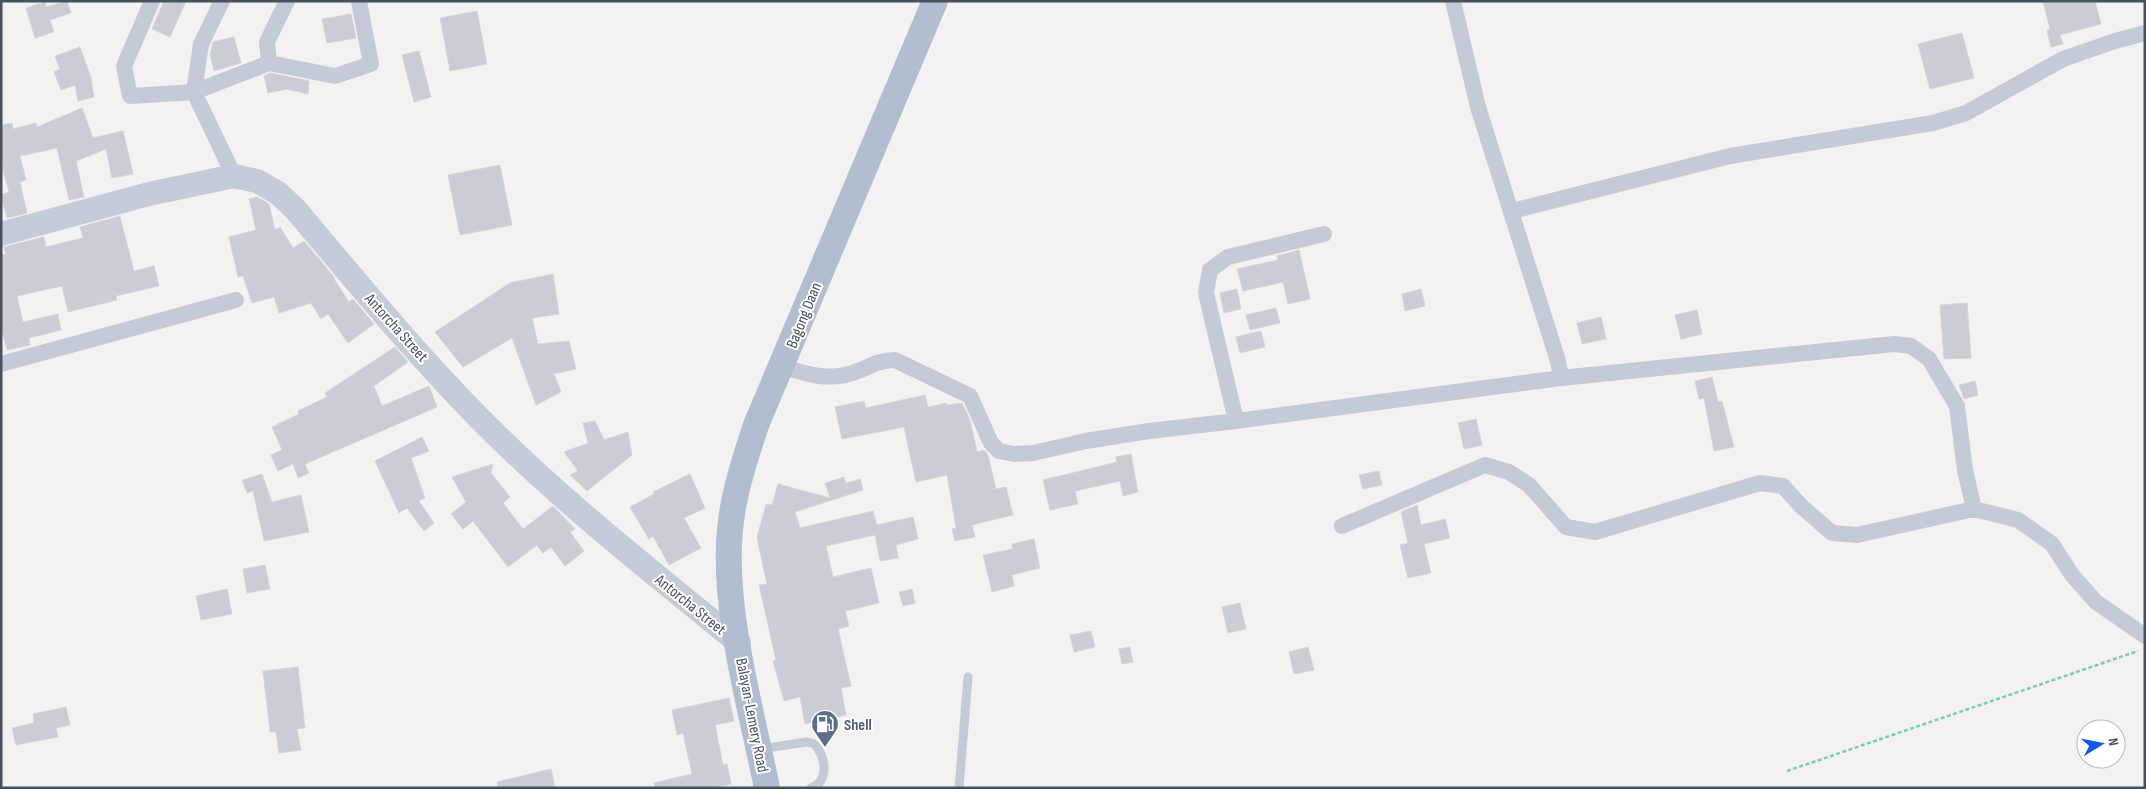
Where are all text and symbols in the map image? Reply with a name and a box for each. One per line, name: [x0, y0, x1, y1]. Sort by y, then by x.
street label: Bagong Daan: [783, 280, 826, 351]
street label: Antorcha Street: [360, 289, 432, 366]
street label: Antorcha Street: [650, 570, 729, 640]
street label: Balayan-Lemery Road: [731, 656, 772, 774]
fuel station icon: Shell: [810, 709, 840, 748]
place label: Shell: [844, 716, 872, 735]
north arrow: [2076, 719, 2126, 769]
text: N: [2104, 737, 2122, 747]

